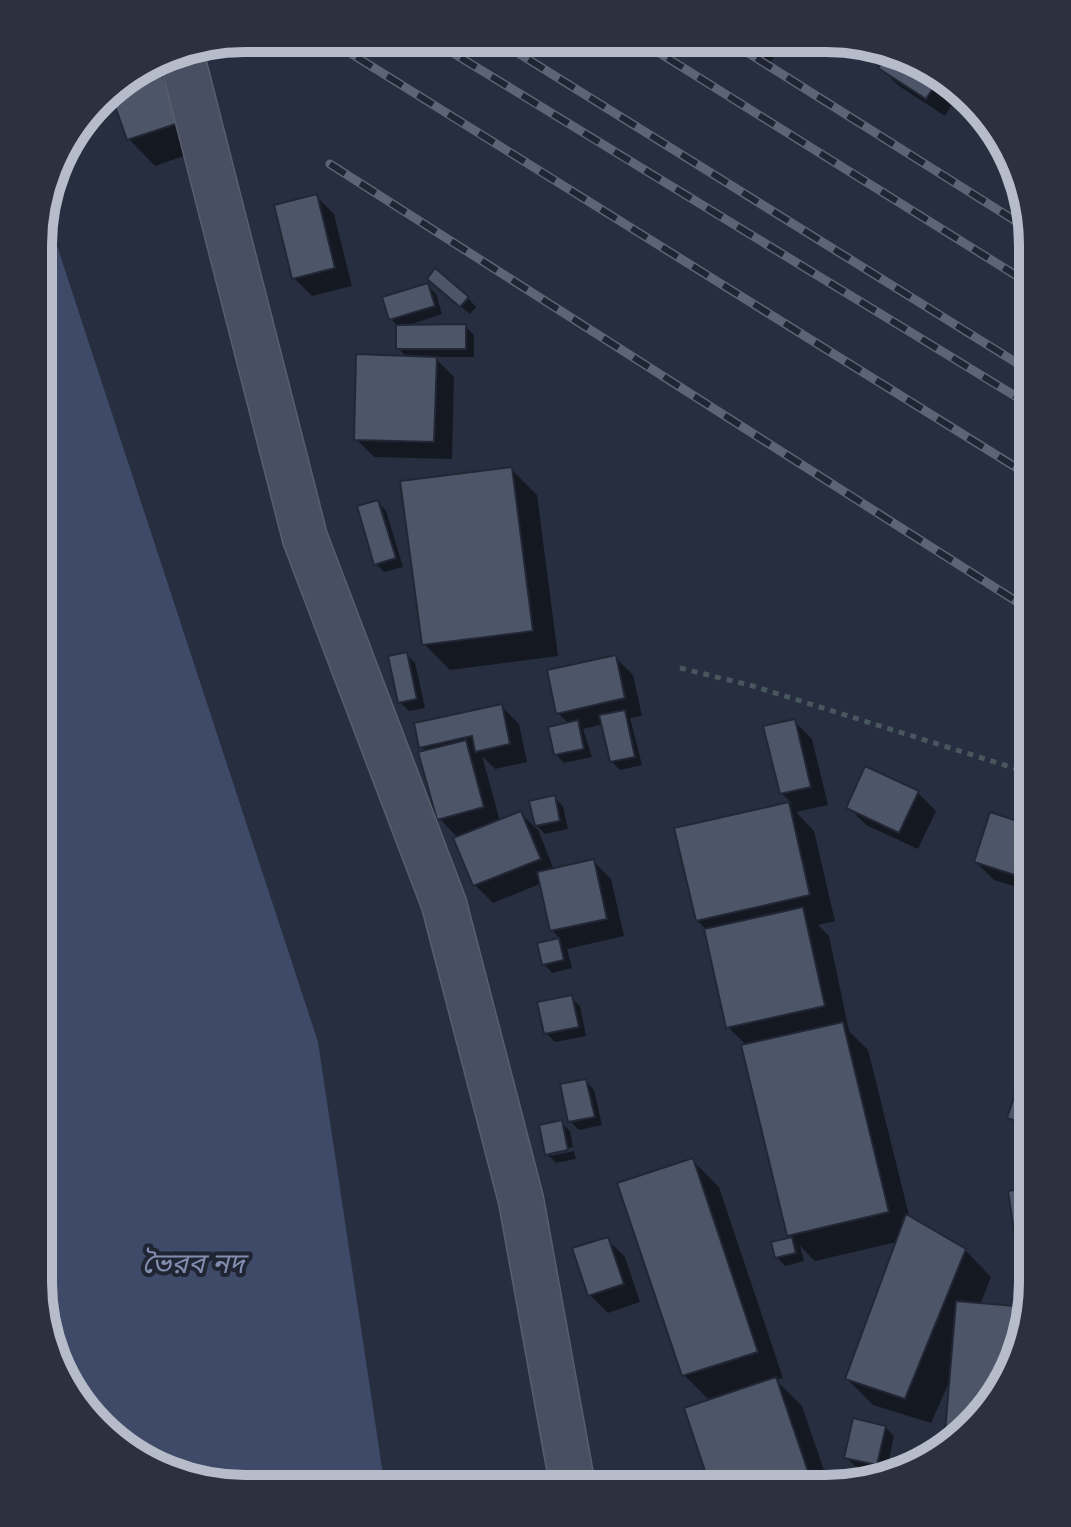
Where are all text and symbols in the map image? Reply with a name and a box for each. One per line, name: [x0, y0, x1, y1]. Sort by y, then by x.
water label: ভৈরব নদ: [142, 1247, 250, 1281]

